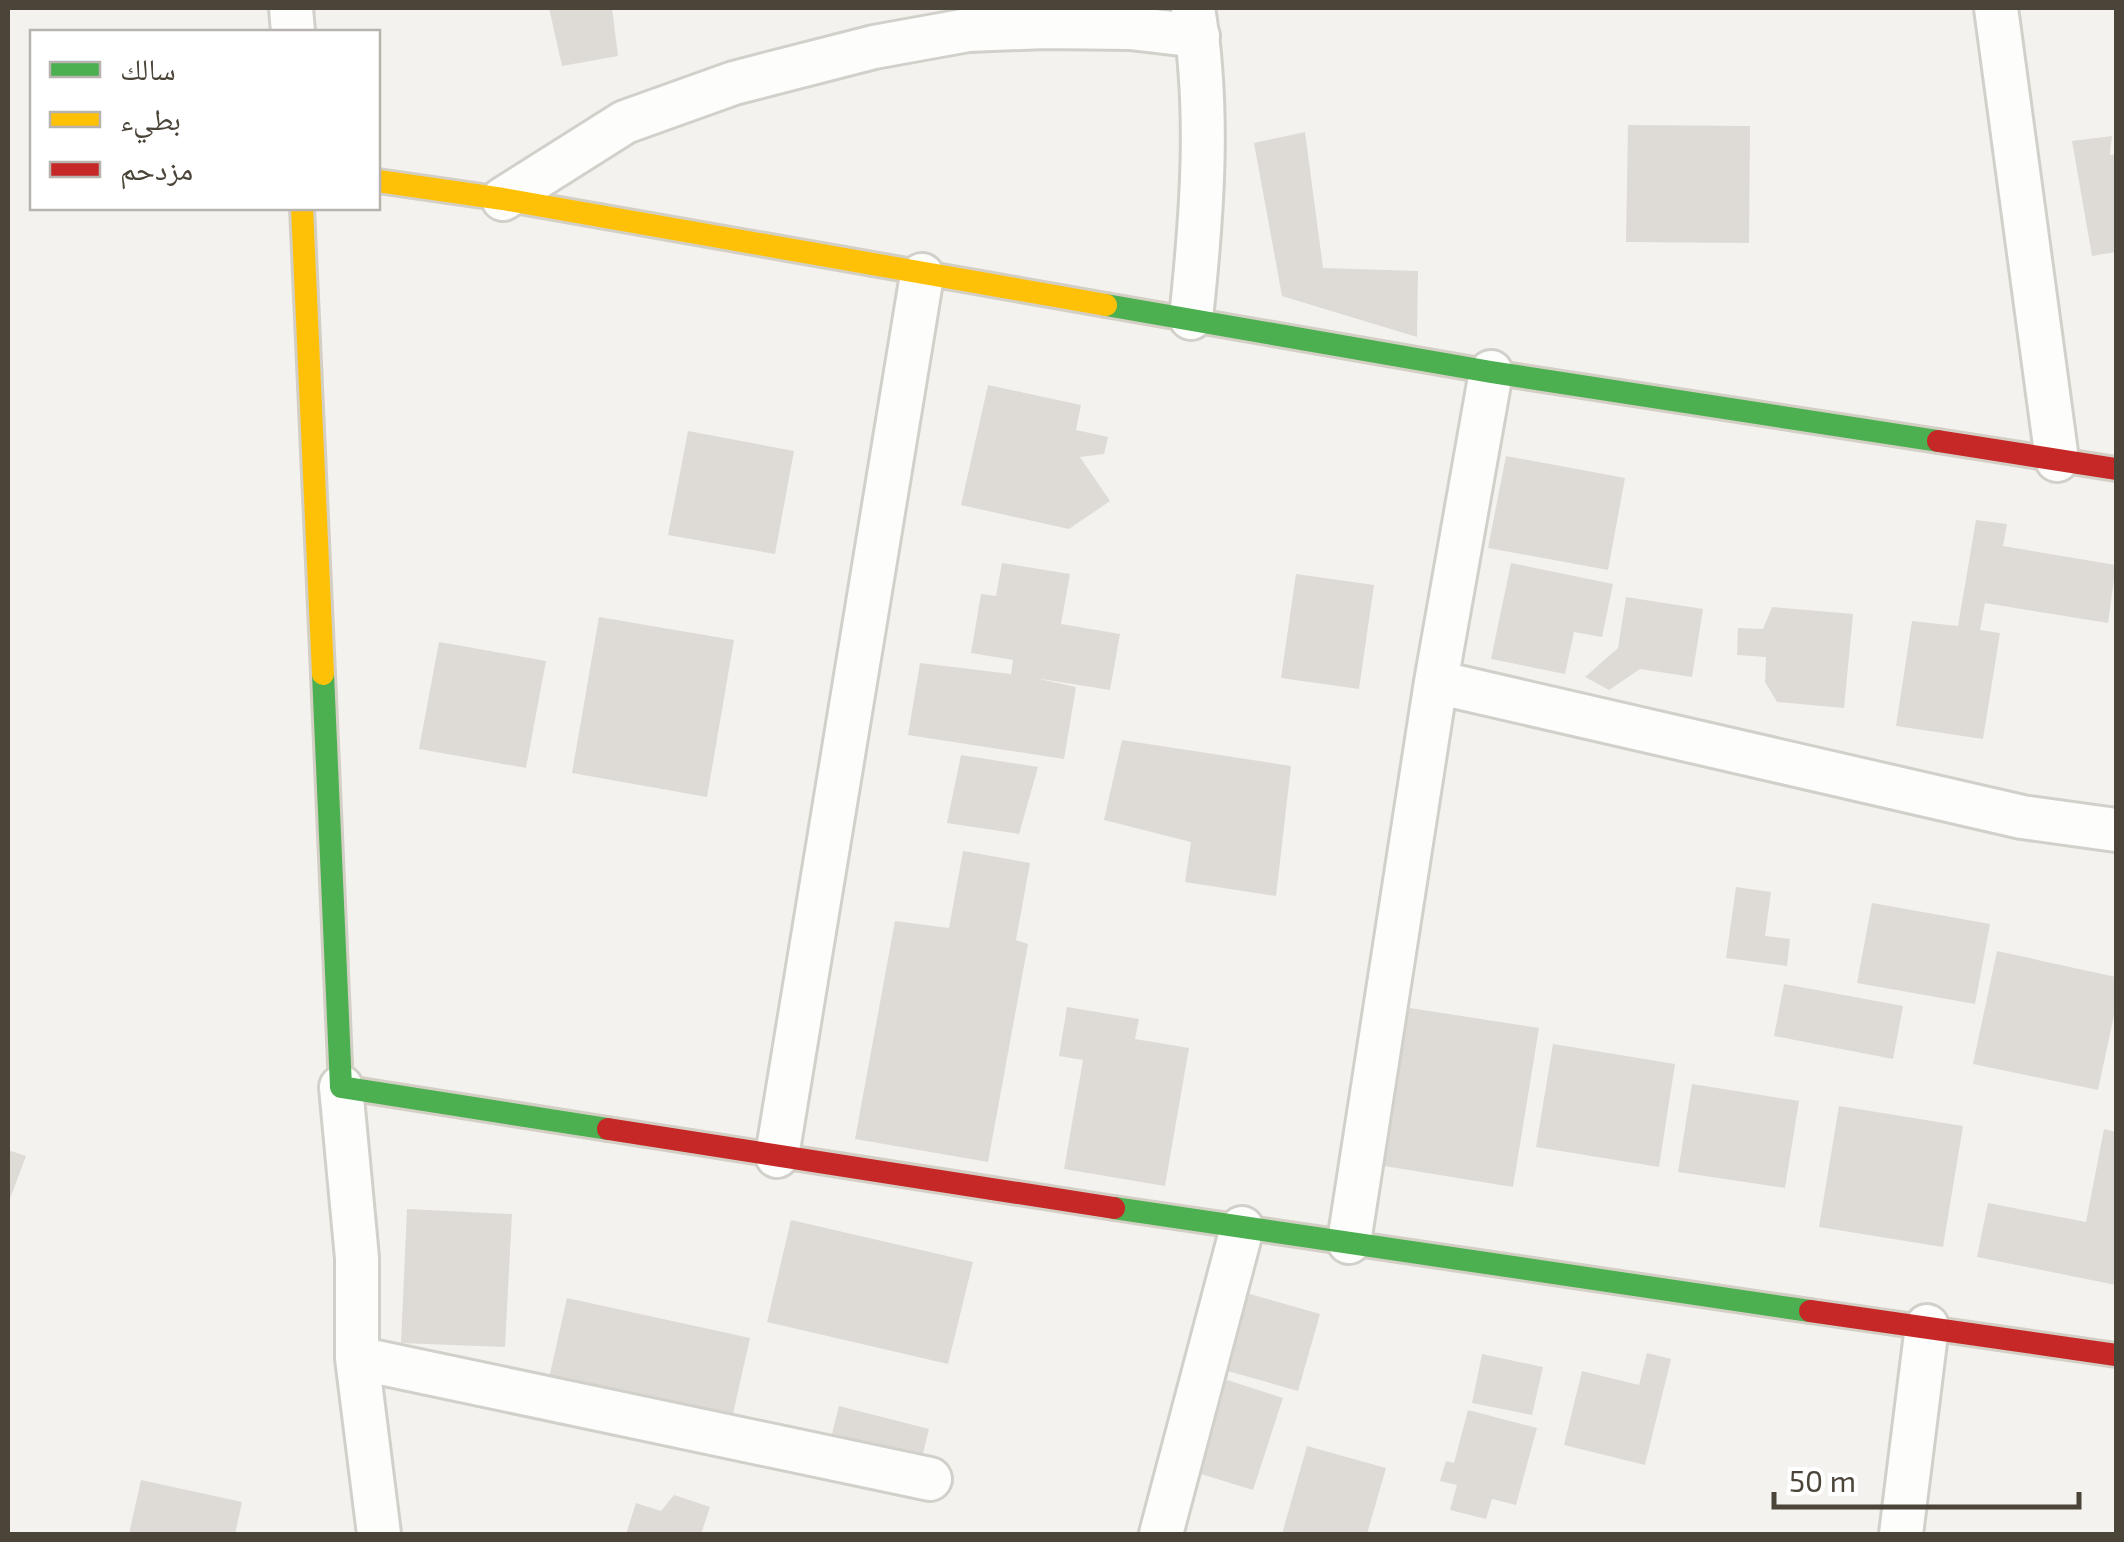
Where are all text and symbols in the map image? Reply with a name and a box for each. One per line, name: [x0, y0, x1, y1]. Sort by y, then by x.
legend: [30, 30, 380, 210]
text: سالك: [120, 50, 176, 86]
text: بطيء: [120, 100, 181, 144]
text: مزدحم: [120, 150, 193, 190]
scale bar: [1774, 1447, 2079, 1509]
text: 50 m: [1789, 1462, 1856, 1498]

